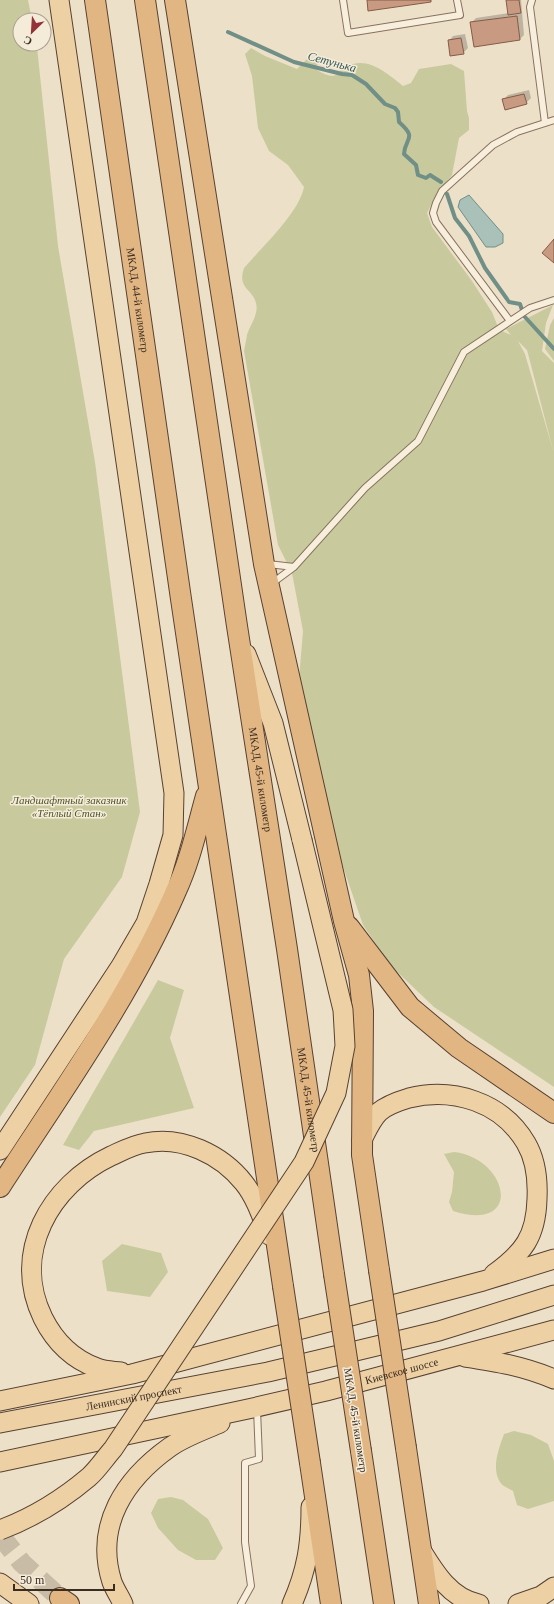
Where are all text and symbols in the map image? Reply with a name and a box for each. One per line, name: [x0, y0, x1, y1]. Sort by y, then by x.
north arrow: [12, 12, 52, 52]
text: С: [22, 34, 34, 48]
water label: Сетунька: [306, 49, 358, 75]
street label: МКАД, 44-й километр: [125, 247, 152, 354]
street label: МКАД, 45-й километр: [247, 726, 275, 833]
park label: Ландшафтный заказник «Тёплый Стан»: [10, 794, 127, 819]
street label: МКАД, 45-й километр: [295, 1047, 322, 1154]
street label: Киевское шоссе: [364, 1355, 440, 1386]
street label: МКАД, 45-й километр: [342, 1367, 370, 1474]
street label: Ленинский проспект: [85, 1383, 183, 1413]
scale bar: [14, 1566, 114, 1592]
text: 50 m: [20, 1573, 45, 1587]

